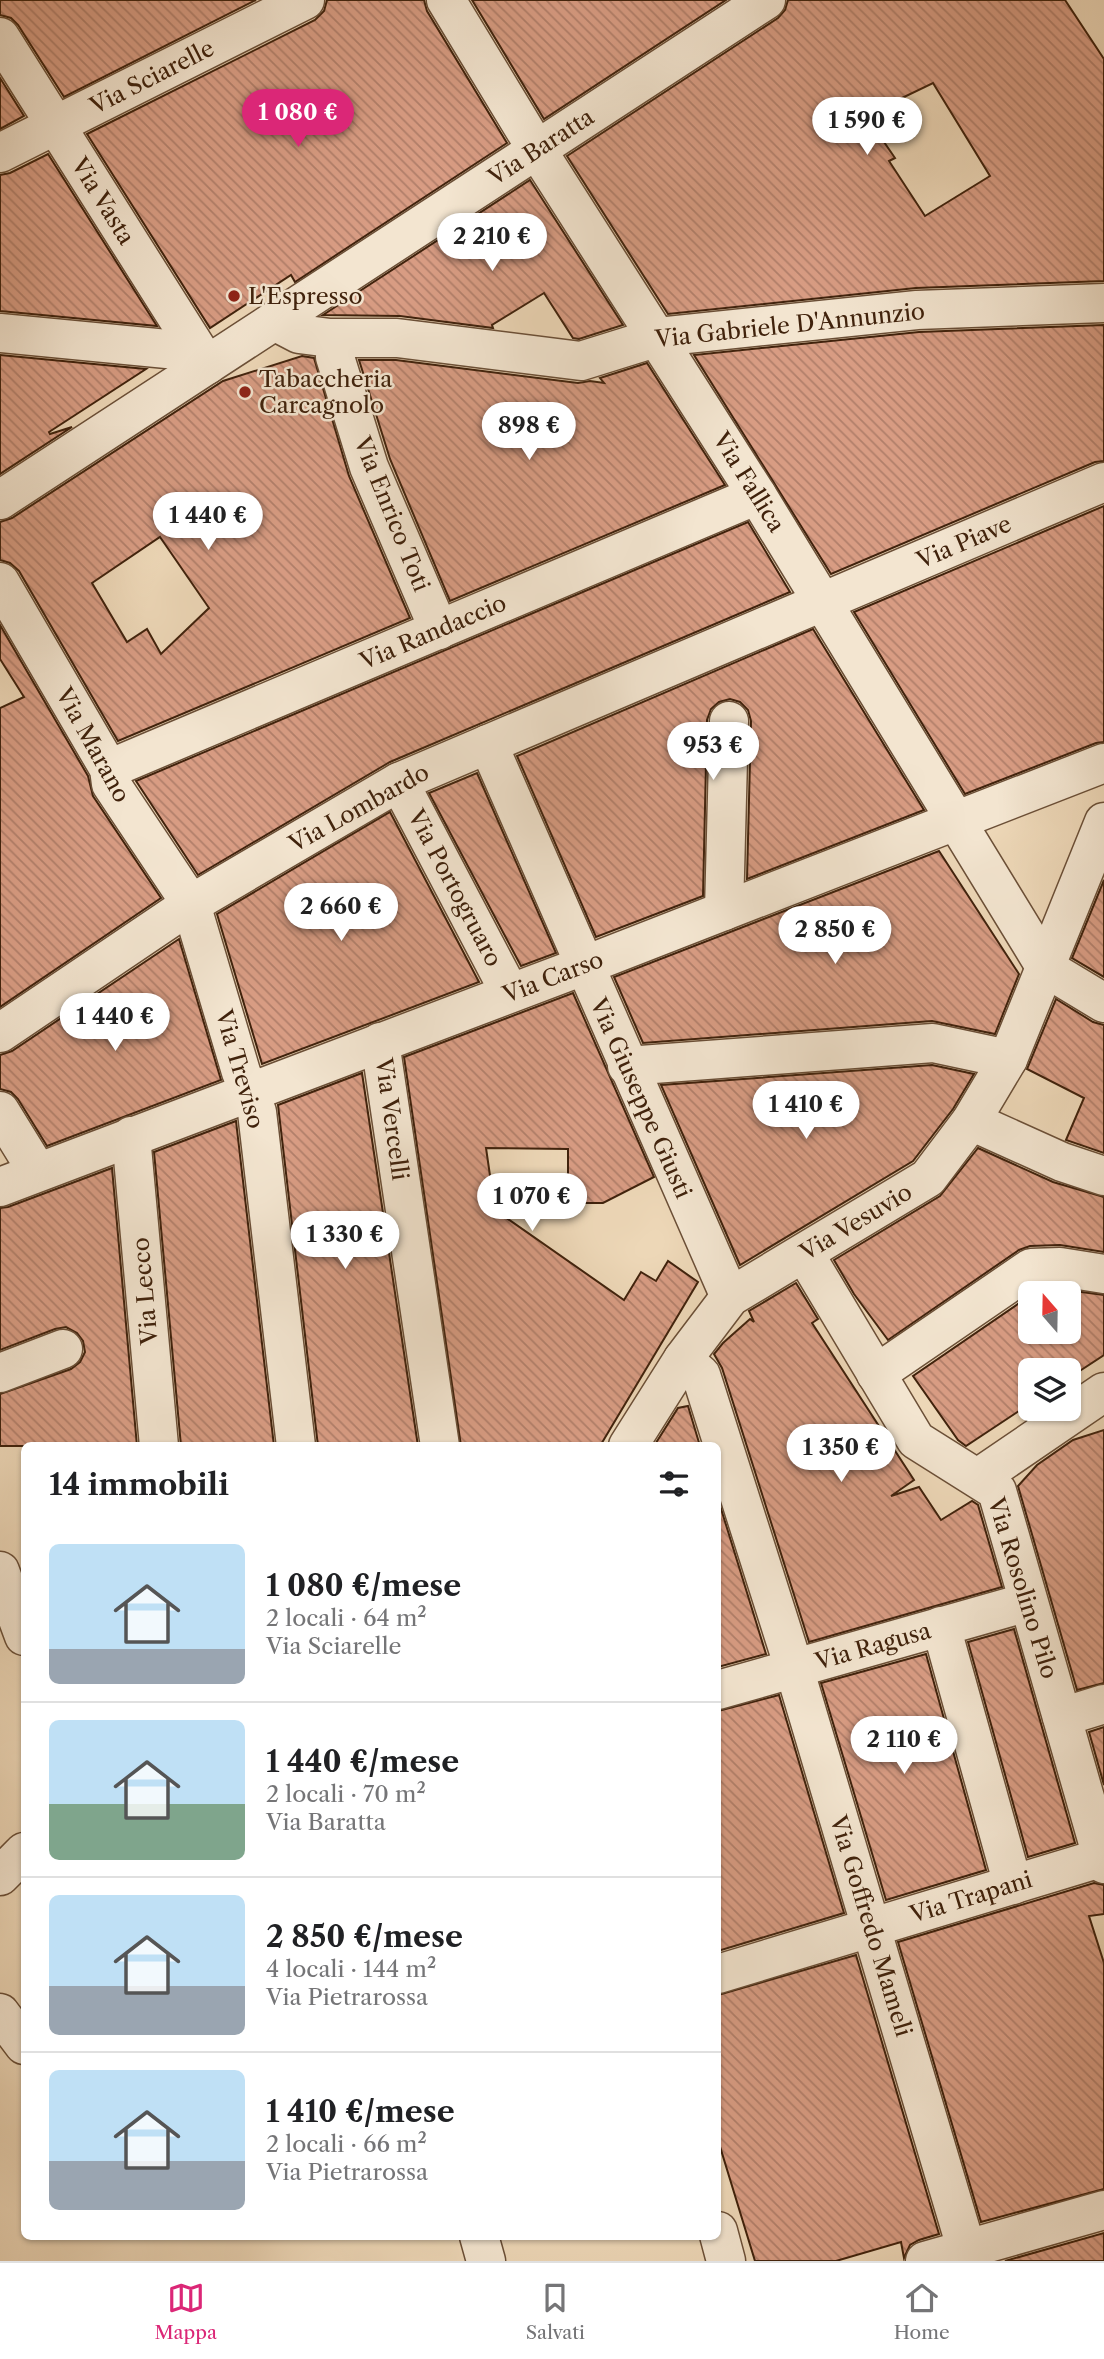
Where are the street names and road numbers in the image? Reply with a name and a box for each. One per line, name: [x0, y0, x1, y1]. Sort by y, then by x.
street label: Via Sciarelle: [84, 34, 219, 121]
street label: Via Baratta: [482, 102, 600, 192]
street label: Via Vasta: [65, 151, 141, 250]
street label: Via Gabriele D'Annunzio: [653, 297, 926, 353]
street label: Via Fallica: [707, 426, 791, 538]
street label: Via Enrico Toti: [348, 432, 436, 595]
street label: Via Piave: [912, 510, 1015, 575]
street label: Via Randaccio: [355, 589, 510, 676]
street label: Via Marano: [49, 682, 136, 807]
street label: Via Lombardo: [283, 758, 434, 858]
street label: Via Portogruaro: [401, 804, 508, 971]
street label: Via Carso: [498, 945, 607, 1009]
street label: Via Giuseppe Giusti: [584, 993, 698, 1202]
street label: Via Treviso: [209, 1005, 270, 1132]
street label: Via Vercelli: [369, 1055, 414, 1182]
street label: Via Vesuvio: [794, 1178, 917, 1267]
street label: Via Lecco: [126, 1236, 164, 1347]
street label: Via Rosolino Pilo: [982, 1493, 1064, 1682]
street label: Via Ragusa: [811, 1616, 935, 1676]
street label: Via Goffredo Mameli: [824, 1811, 918, 2040]
street label: Via Trapani: [906, 1865, 1035, 1929]

